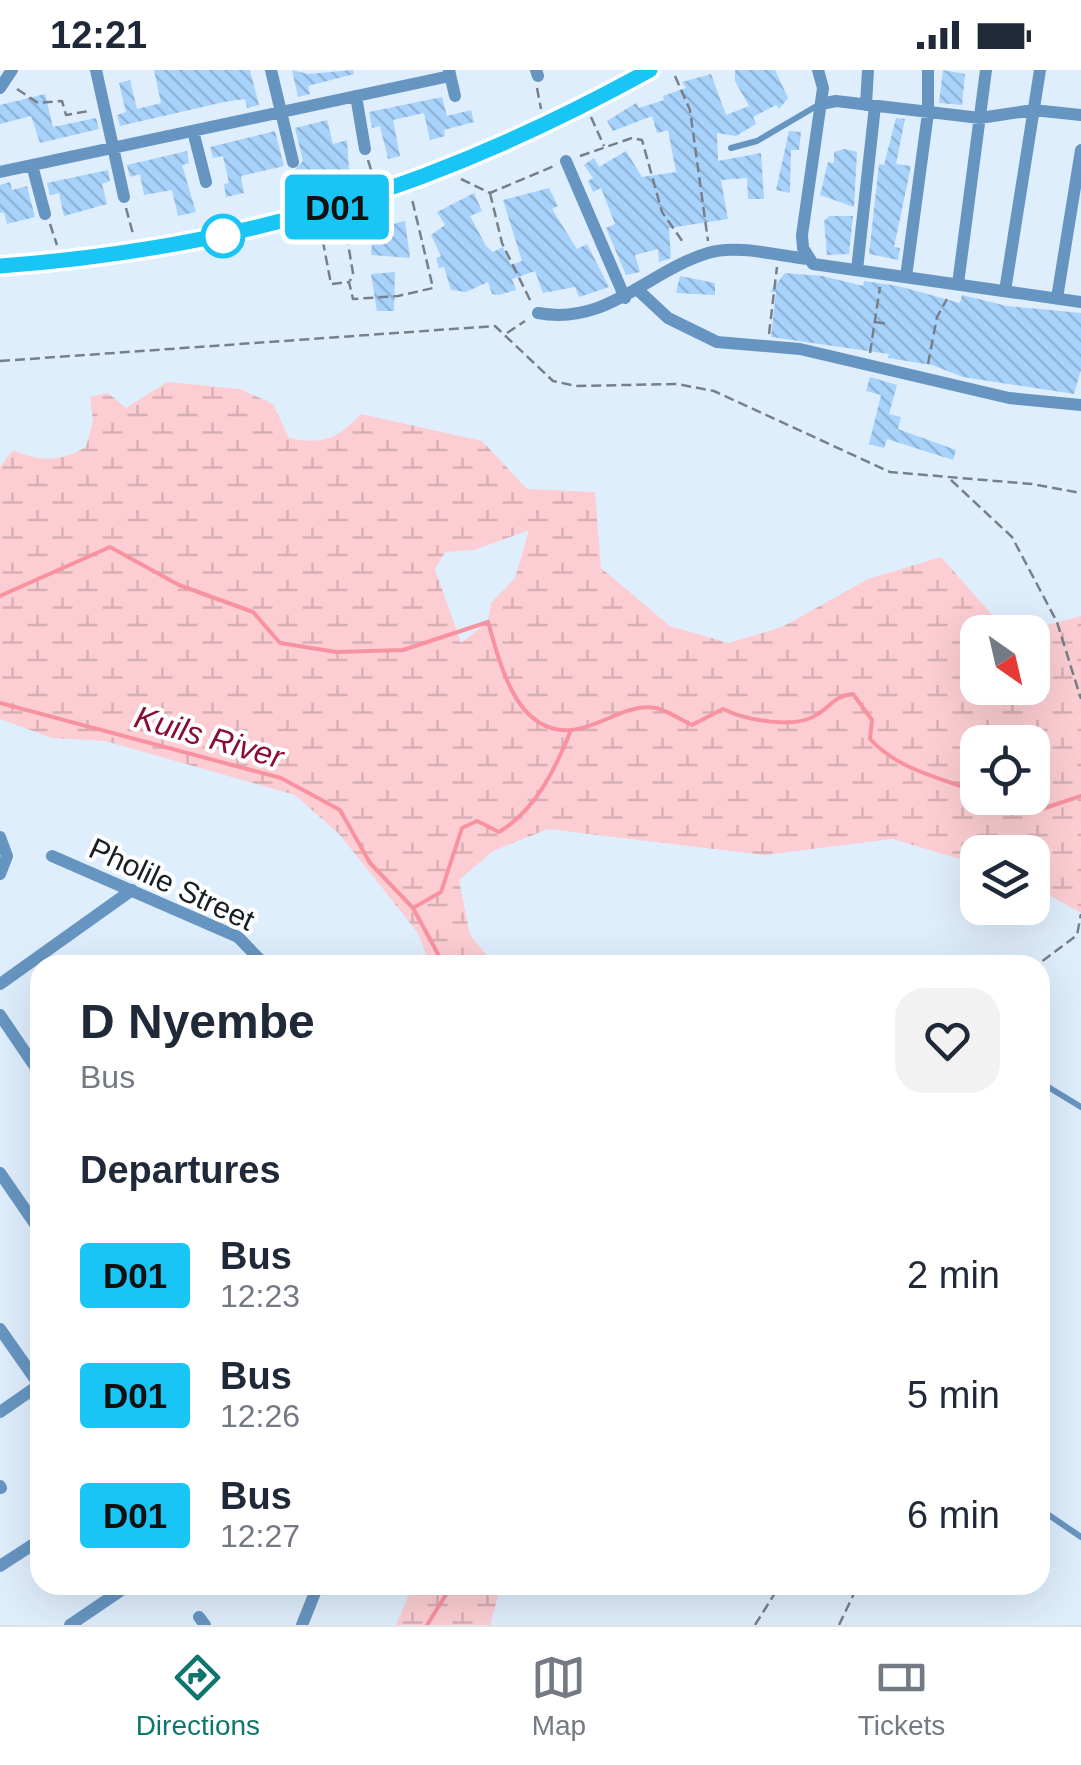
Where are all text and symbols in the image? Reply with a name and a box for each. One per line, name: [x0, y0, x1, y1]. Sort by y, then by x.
text: 12:21: [50, 14, 147, 56]
line badge: D01: [280, 174, 394, 240]
text: D01: [305, 188, 369, 227]
unlabelled marker: [202, 215, 244, 257]
north arrow: [960, 615, 1050, 705]
map controls: [960, 615, 1050, 925]
water label: Kuils River: [131, 699, 289, 776]
button: locate: [960, 725, 1050, 815]
street label: Pholile Street: [84, 831, 260, 937]
button: layers: [960, 835, 1050, 925]
button: heart: [895, 988, 1000, 1093]
text: D Nyembe: [80, 995, 315, 1048]
text: Bus: [80, 1059, 135, 1095]
text: Departures: [80, 1149, 281, 1191]
text: Bus: [220, 1235, 292, 1277]
text: 2 min: [907, 1254, 1000, 1296]
text: D01: [103, 1256, 167, 1295]
text: 12:23: [220, 1278, 300, 1314]
text: Bus: [220, 1355, 292, 1397]
text: 5 min: [907, 1374, 1000, 1416]
text: D01: [103, 1376, 167, 1415]
text: 12:26: [220, 1398, 300, 1434]
text: Bus: [220, 1475, 292, 1517]
text: 6 min: [907, 1494, 1000, 1536]
text: D01: [103, 1496, 167, 1535]
text: 12:27: [220, 1518, 300, 1554]
tab: Directions: [136, 1650, 260, 1742]
tab: Map: [531, 1650, 586, 1742]
tab: Tickets: [858, 1650, 945, 1742]

